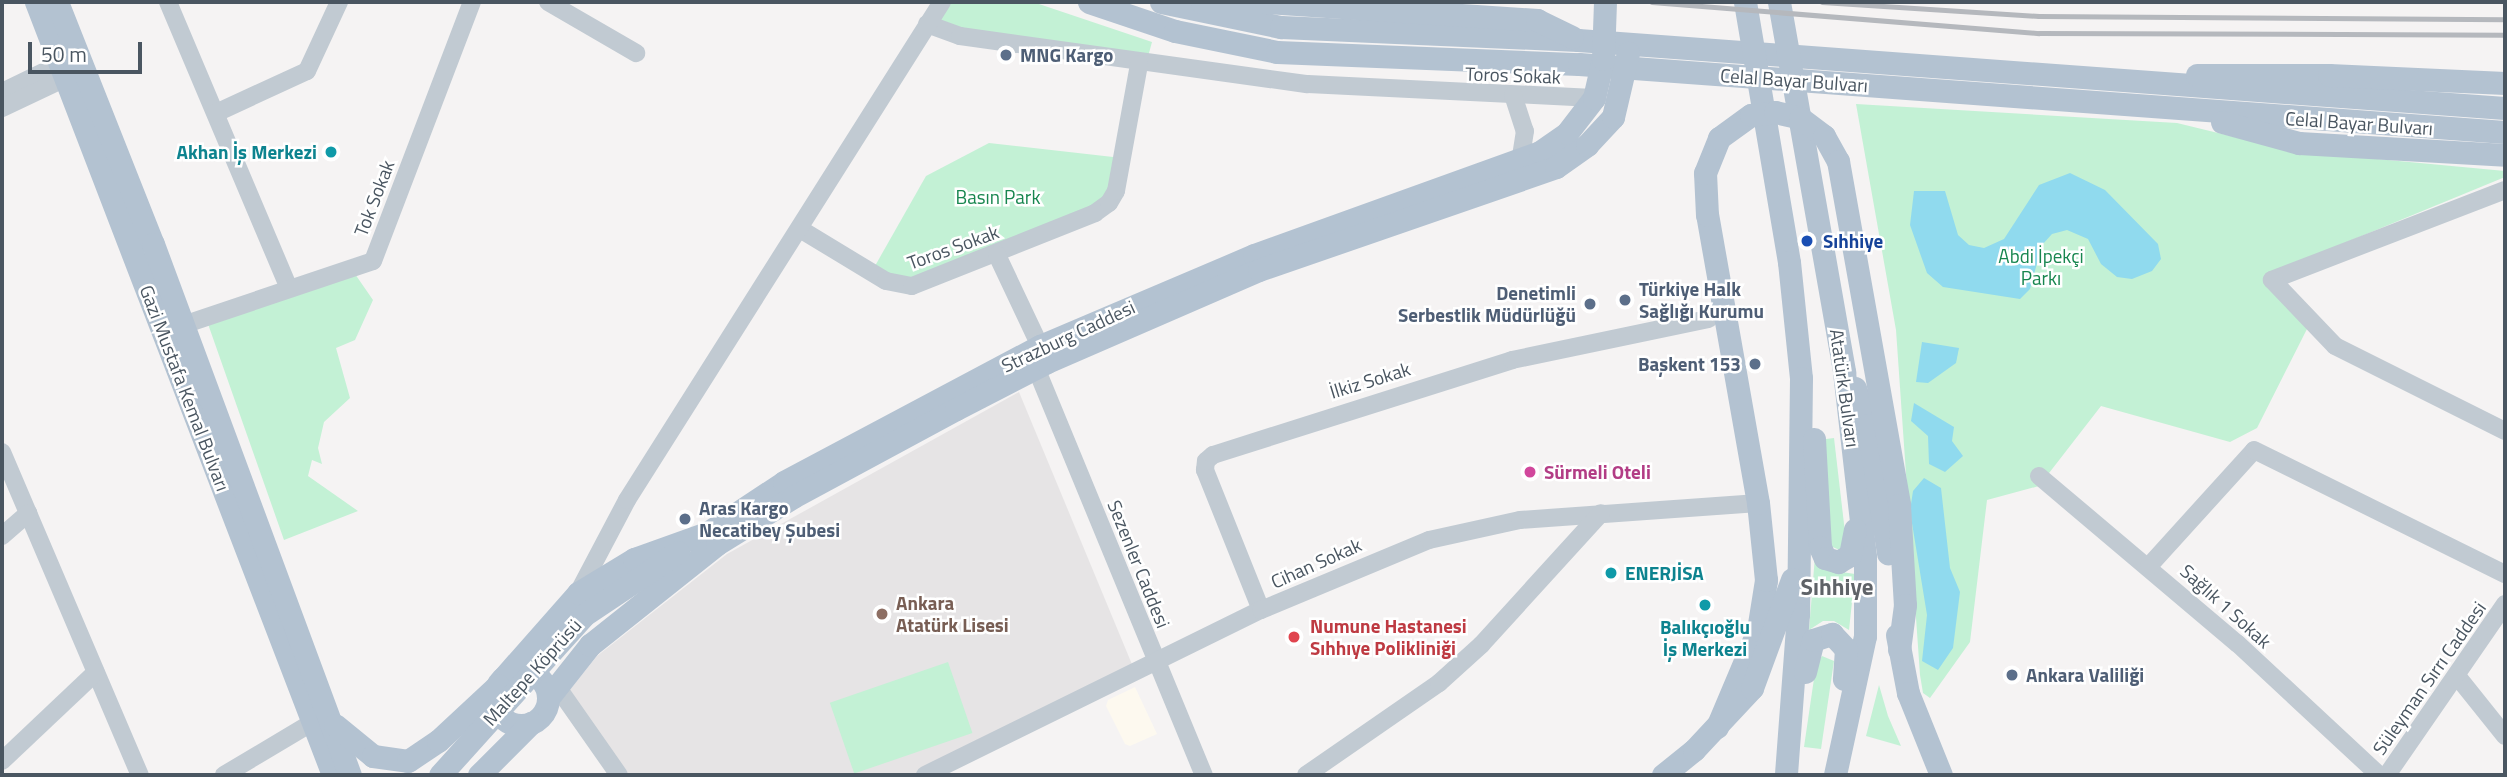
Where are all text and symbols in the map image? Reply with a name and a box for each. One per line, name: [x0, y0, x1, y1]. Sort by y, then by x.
scale bar: [32, 28, 145, 72]
text: 50 m: [41, 38, 87, 70]
place label: MNG Kargo: [1020, 44, 1113, 66]
marker: MNG Kargo: [998, 47, 1014, 63]
street label: Toros Sokak: [1465, 62, 1561, 88]
street label: Celal Bayar Bulvarı: [1719, 63, 1869, 97]
street label: Celal Bayar Bulvarı: [2284, 106, 2434, 140]
place label: Akhan İş Merkezi: [177, 141, 317, 163]
marker: Akhan İş Merkezi: [323, 144, 339, 160]
street label: Tok Sokak: [349, 157, 399, 239]
park label: Basın Park: [956, 186, 1040, 208]
street label: Toros Sokak: [904, 220, 1002, 274]
place label: Sıhhiye: [1823, 230, 1883, 252]
marker: Sıhhiye: [1797, 231, 1817, 251]
park label: Abdi İpekçi Parkı: [1998, 245, 2084, 289]
place label: Türkiye Halk Sağlığı Kurumu: [1639, 278, 1764, 322]
street label: Gazi Mustafa Kemal Bulvarı: [135, 282, 235, 494]
place label: Denetimli Serbestlik Müdürlüğü: [1398, 282, 1576, 326]
marker: Türkiye Halk Sağlığı Kurumu: [1617, 292, 1633, 308]
street label: Strazburg Caddesi: [998, 295, 1138, 377]
marker: Denetimli Serbestlik Müdürlüğü: [1582, 296, 1598, 312]
street label: Atatürk Bulvarı: [1825, 327, 1865, 449]
place label: Başkent 153: [1638, 353, 1741, 375]
marker: Başkent 153: [1747, 356, 1763, 372]
street label: İlkiz Sokak: [1327, 357, 1413, 403]
place label: Sürmeli Oteli: [1544, 461, 1651, 483]
marker: Sürmeli Oteli: [1522, 464, 1538, 480]
place label: Aras Kargo Necatibey Şubesi: [699, 497, 840, 541]
street label: Sezenler Caddesi: [1103, 497, 1175, 631]
marker: Aras Kargo Necatibey Şubesi: [677, 511, 693, 527]
street label: Cihan Sokak: [1267, 533, 1365, 593]
street label: Sağlık 1 Sokak: [2176, 559, 2276, 653]
place label: ENERJİSA: [1625, 562, 1704, 584]
marker: ENERJİSA: [1603, 565, 1619, 581]
district label: Sıhhiye: [1801, 573, 1873, 601]
place label: Ankara Atatürk Lisesi: [896, 592, 1009, 636]
marker: Balıkçıoğlu İş Merkezi: [1697, 597, 1713, 613]
street label: Süleyman Sırrı Caddesi: [2368, 597, 2490, 759]
marker: Ankara Atatürk Lisesi: [874, 606, 890, 622]
street label: Maltepe Köprüsü: [478, 614, 586, 730]
place label: Numune Hastanesi Sıhhıye Polikliniği: [1310, 615, 1467, 659]
place label: Balıkçıoğlu İş Merkezi: [1660, 616, 1750, 660]
marker: Numune Hastanesi Sıhhıye Polikliniği: [1284, 627, 1304, 647]
place label: Ankara Valiliği: [2026, 664, 2144, 686]
marker: Ankara Valiliği: [2004, 667, 2020, 683]

